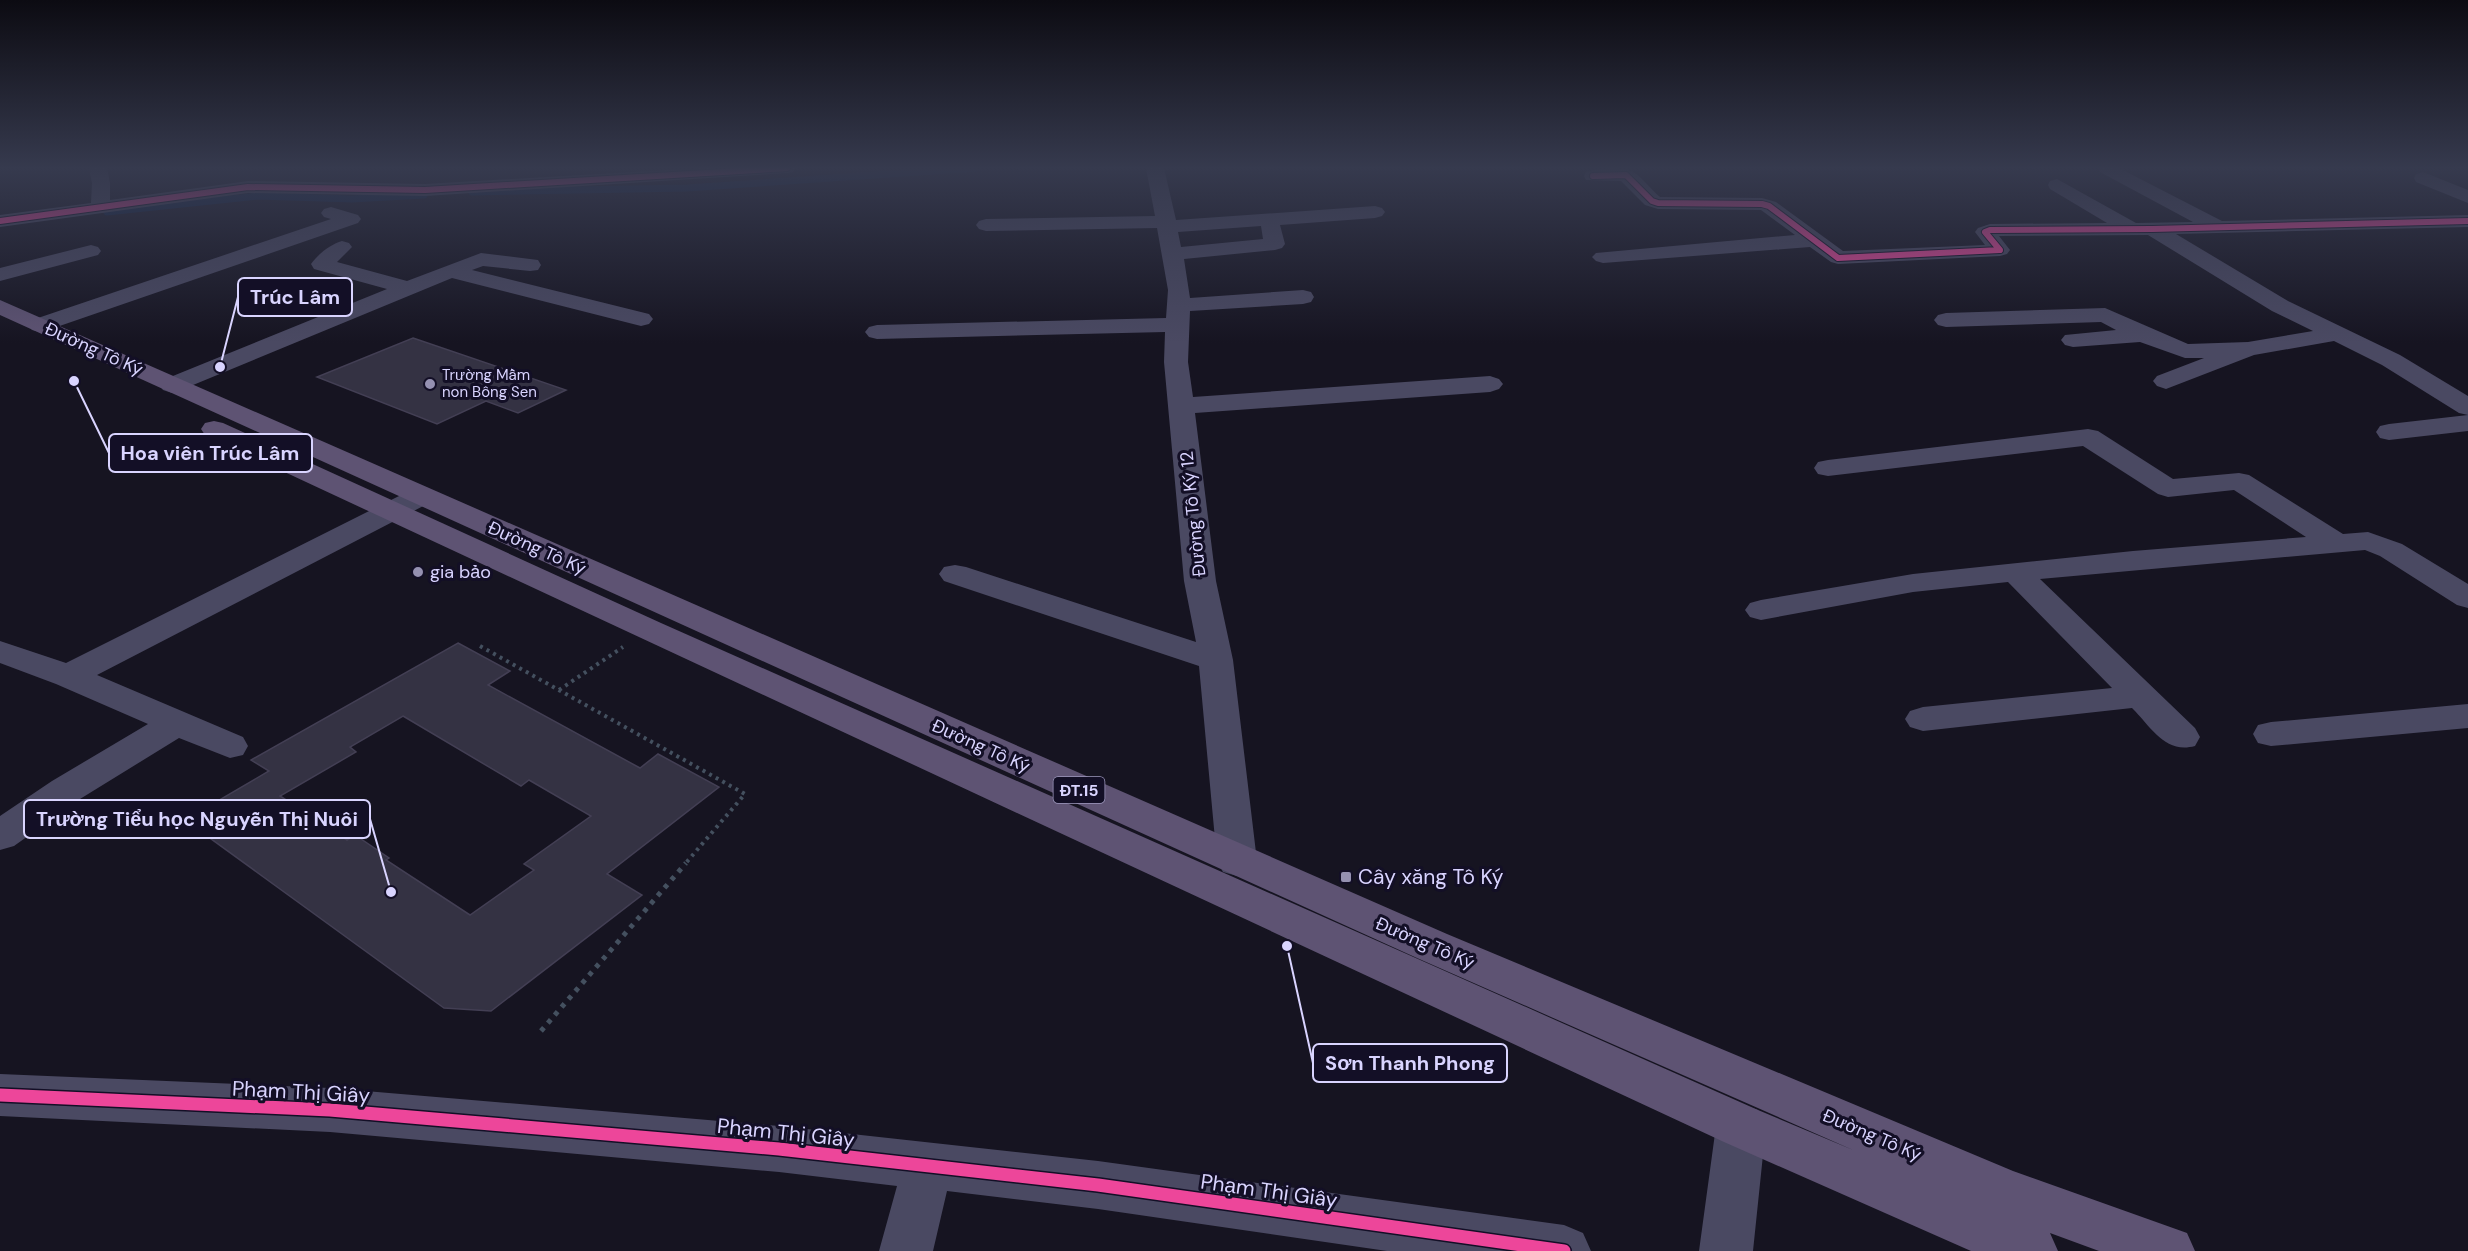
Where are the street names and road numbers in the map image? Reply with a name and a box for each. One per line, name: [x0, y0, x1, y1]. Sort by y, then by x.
street label: Đường Tô Ký: [41, 317, 147, 381]
street label: Đường Tô Ký 12: [1174, 450, 1212, 578]
street label: Đường Tô Ký: [484, 516, 590, 580]
street label: Đường Tô Ký: [928, 714, 1034, 778]
road number: ĐT.15: [1054, 777, 1104, 803]
street label: Đường Tô Ký: [1372, 911, 1478, 975]
street label: Phạm Thị Giây: [231, 1074, 371, 1110]
street label: Đường Tô Ký: [1819, 1103, 1925, 1167]
street label: Phạm Thị Giây: [716, 1112, 856, 1154]
street label: Phạm Thị Giây: [1199, 1168, 1340, 1215]

